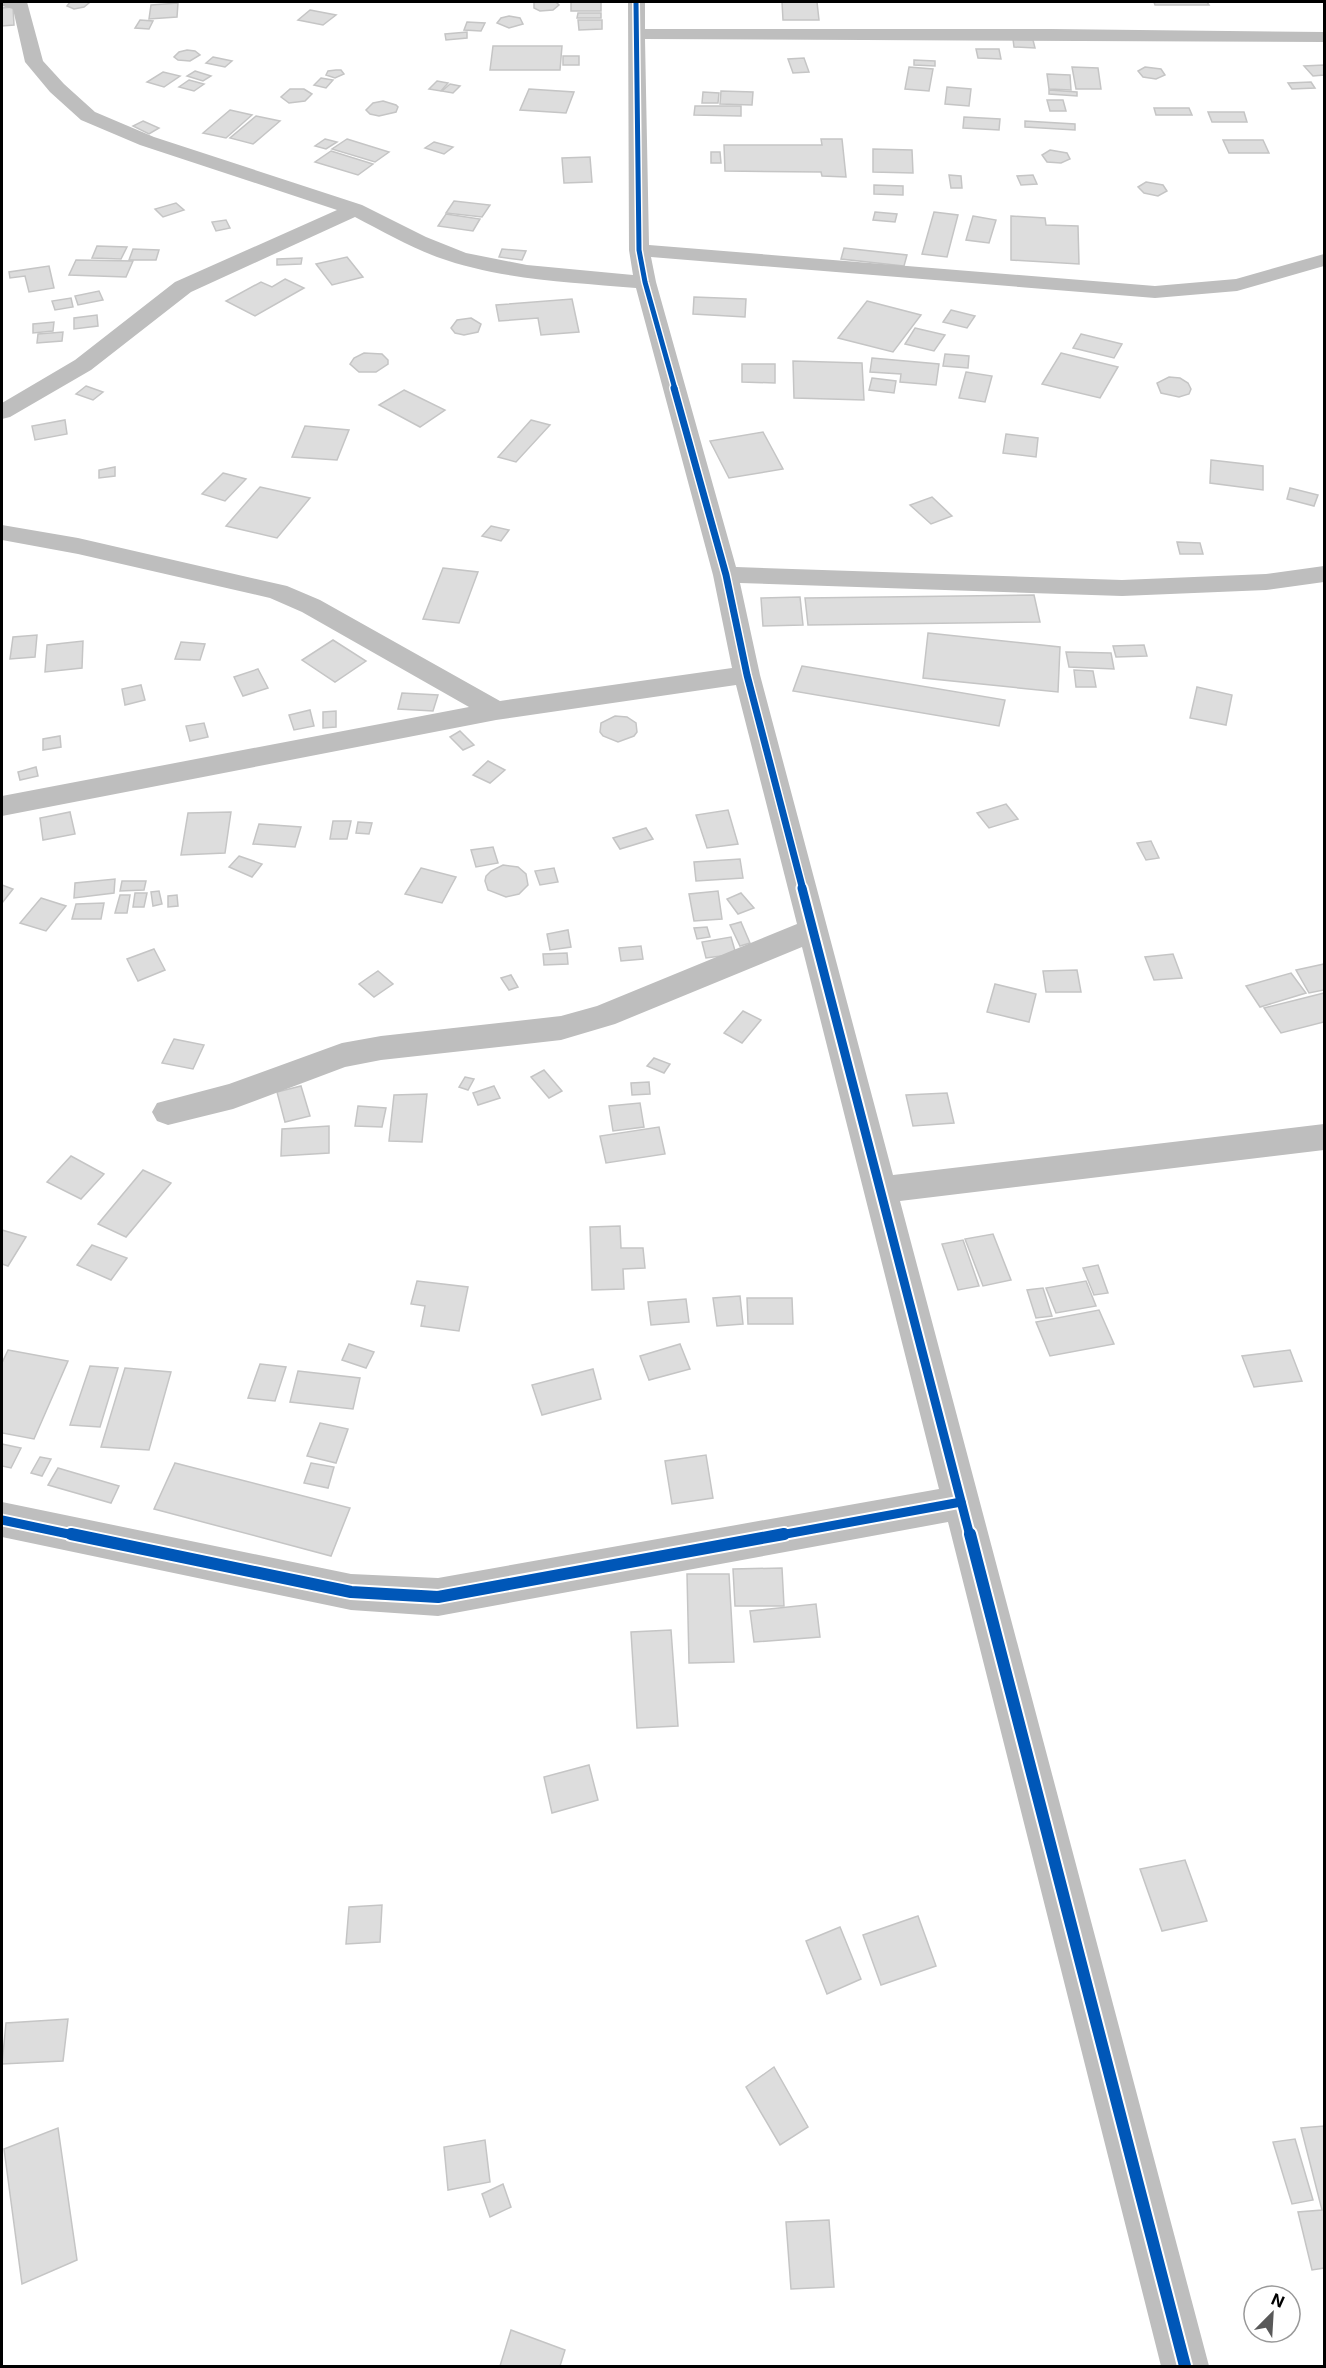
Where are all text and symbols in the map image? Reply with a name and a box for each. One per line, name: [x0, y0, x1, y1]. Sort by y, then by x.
north arrow: [1242, 2284, 1302, 2344]
text: N: [1268, 2289, 1288, 2312]

